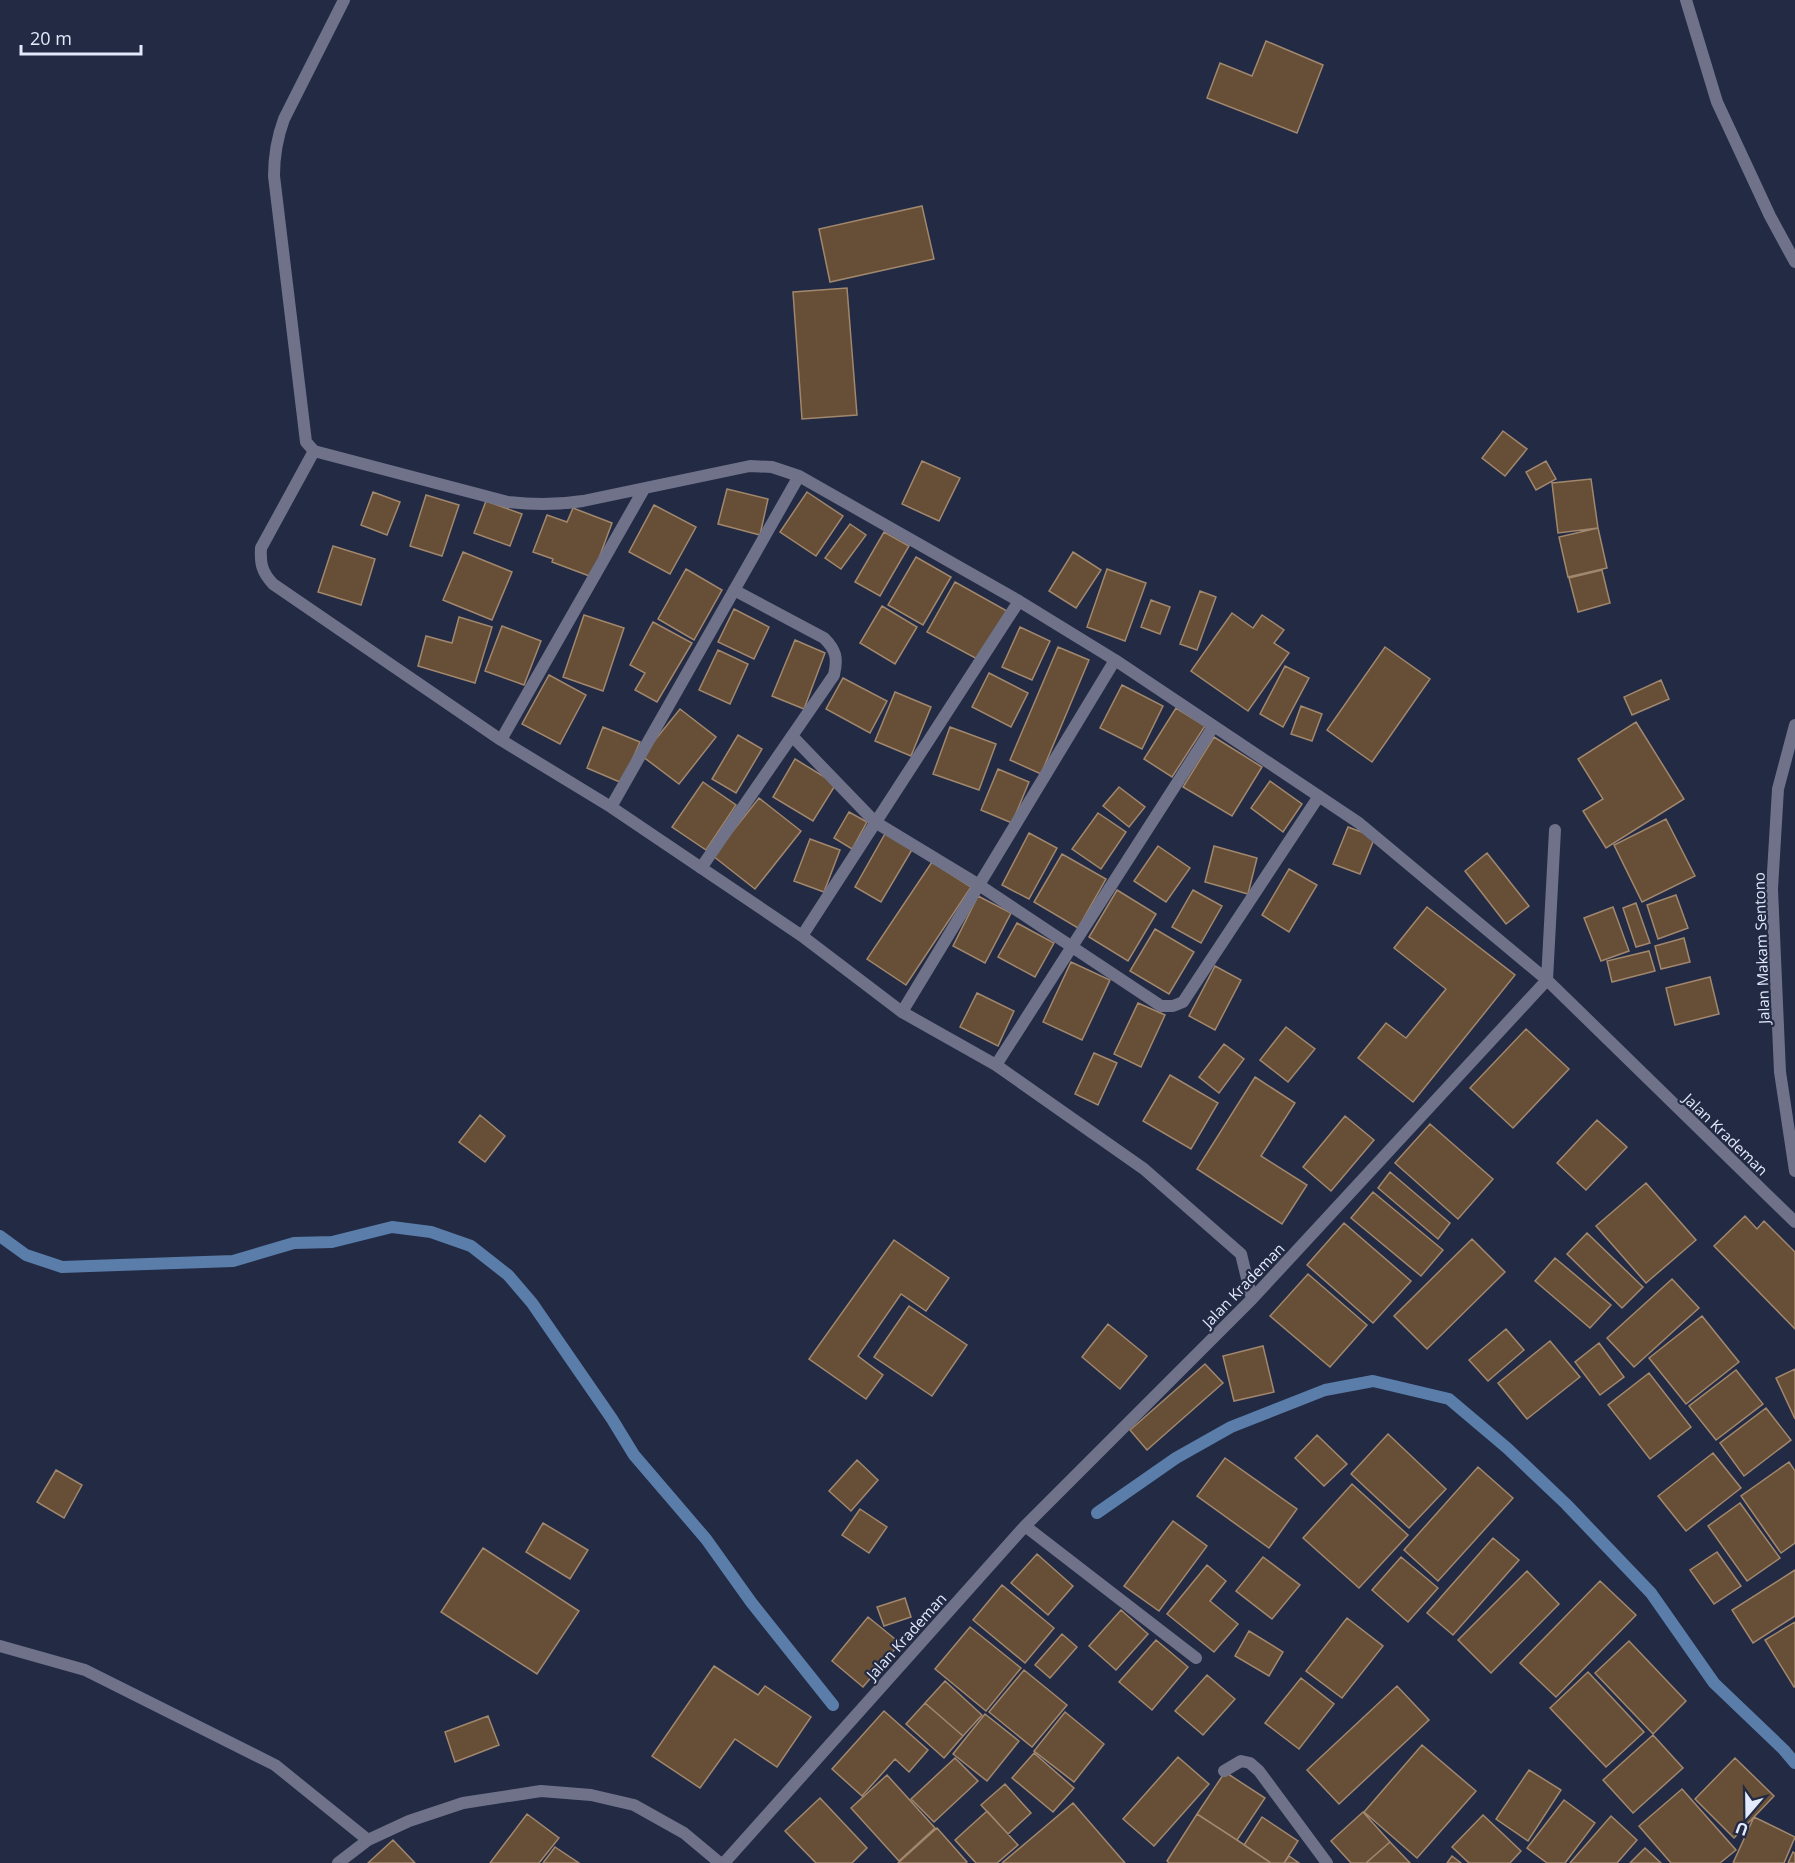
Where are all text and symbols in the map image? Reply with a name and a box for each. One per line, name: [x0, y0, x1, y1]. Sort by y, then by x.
scale bar: [21, 18, 141, 56]
text: 20 m: [30, 26, 72, 50]
street label: Jalan Makam Sentono: [1748, 872, 1774, 1026]
street label: Jalan Krademan: [1678, 1087, 1773, 1179]
street label: Jalan Krademan: [1196, 1238, 1288, 1333]
street label: Jalan Krademan: [860, 1588, 950, 1685]
north arrow: [1717, 1785, 1777, 1845]
text: U: [1732, 1817, 1751, 1842]

